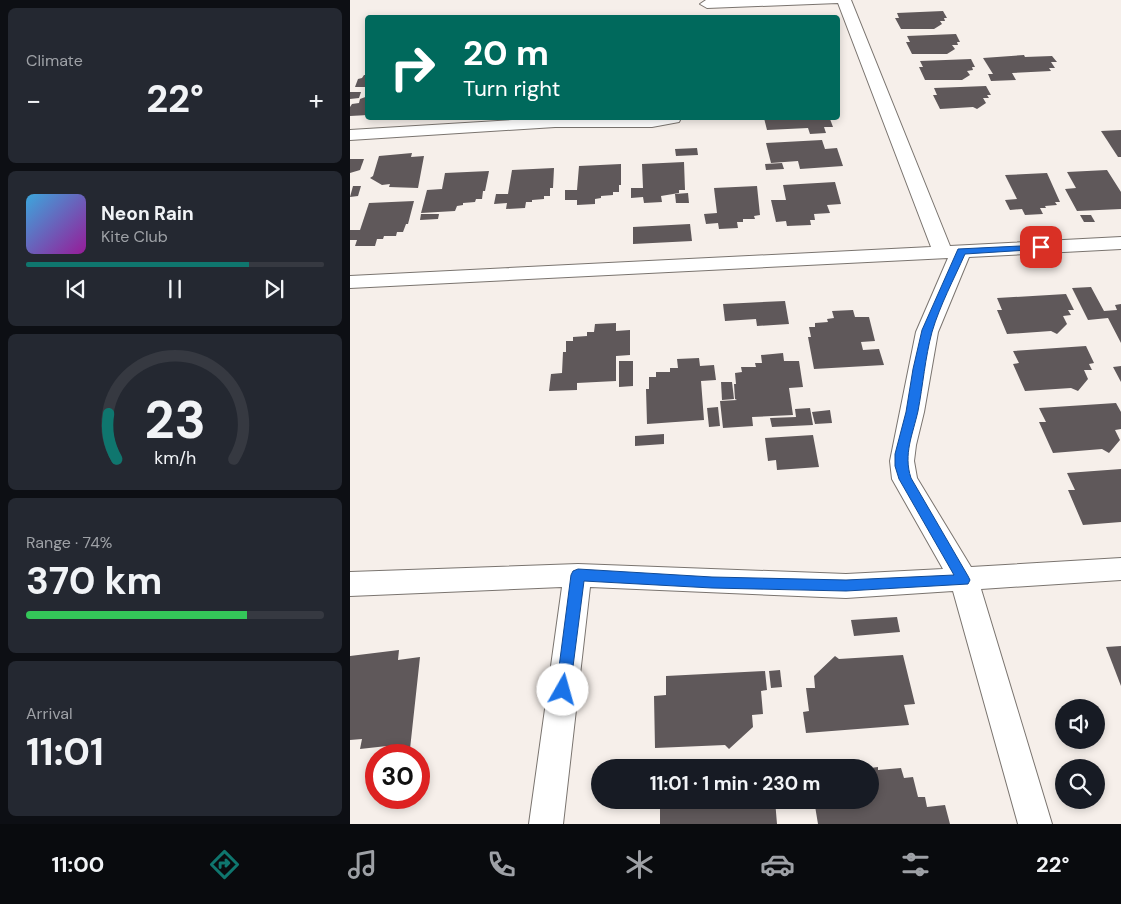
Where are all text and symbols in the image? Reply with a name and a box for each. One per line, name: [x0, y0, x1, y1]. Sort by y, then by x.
text: 20 m: [463, 30, 549, 76]
icon: right: [380, 35, 445, 100]
text: Climate: [26, 50, 83, 71]
text: 22°: [146, 74, 204, 124]
text: Turn right: [463, 74, 560, 103]
text: −: [26, 82, 41, 119]
text: +: [309, 82, 324, 119]
text: Neon Rain: [101, 201, 194, 226]
text: Kite Club: [101, 226, 168, 247]
pin: [1020, 226, 1062, 268]
icon: arrive: [1027, 233, 1055, 261]
icon: previous: [62, 275, 90, 303]
icon: pause: [161, 275, 189, 303]
icon: next: [260, 275, 288, 303]
text: 23: [144, 386, 206, 454]
text: km/h: [154, 446, 196, 470]
text: Range · 74%: [26, 532, 112, 553]
text: 370 km: [26, 556, 162, 606]
position arrow: [536, 663, 588, 715]
map controls: [1055, 699, 1105, 809]
button: sound: [1055, 699, 1105, 749]
text: Arrival: [26, 703, 73, 724]
text: 11:01: [26, 727, 104, 777]
speed limit sign: 30: [365, 744, 430, 809]
button: search: [1055, 759, 1105, 809]
text: 11:01 · 1 min · 230 m: [650, 771, 820, 796]
icon: directions: [207, 847, 242, 882]
icon: music: [345, 847, 380, 882]
icon: phone: [484, 847, 519, 882]
icon: climate: [622, 847, 657, 882]
icon: car: [760, 847, 795, 882]
icon: filters: [898, 847, 933, 882]
text: 11:00: [52, 850, 104, 879]
text: 22°: [1036, 850, 1069, 879]

